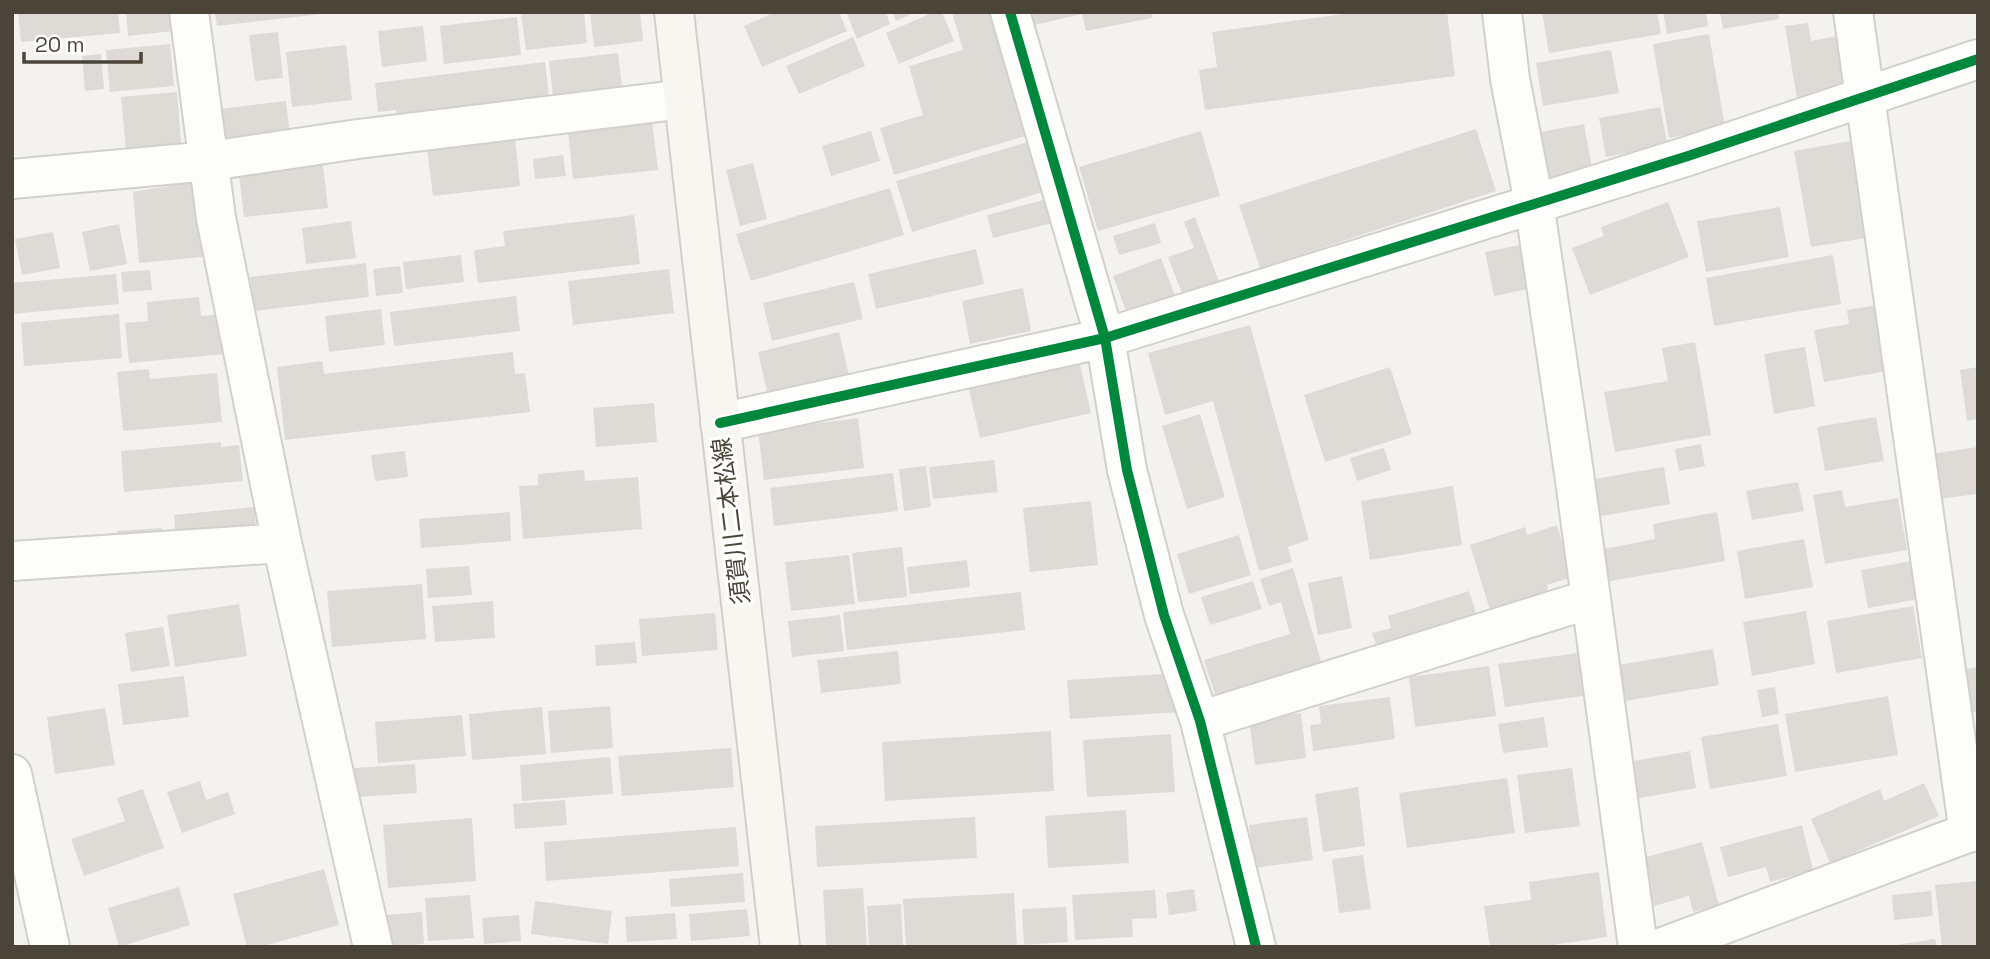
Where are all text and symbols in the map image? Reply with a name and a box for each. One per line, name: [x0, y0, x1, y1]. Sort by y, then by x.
scale bar: [24, 21, 142, 65]
text: 20 m: [35, 31, 85, 58]
street label: 須賀川二本松線: [705, 436, 757, 606]

